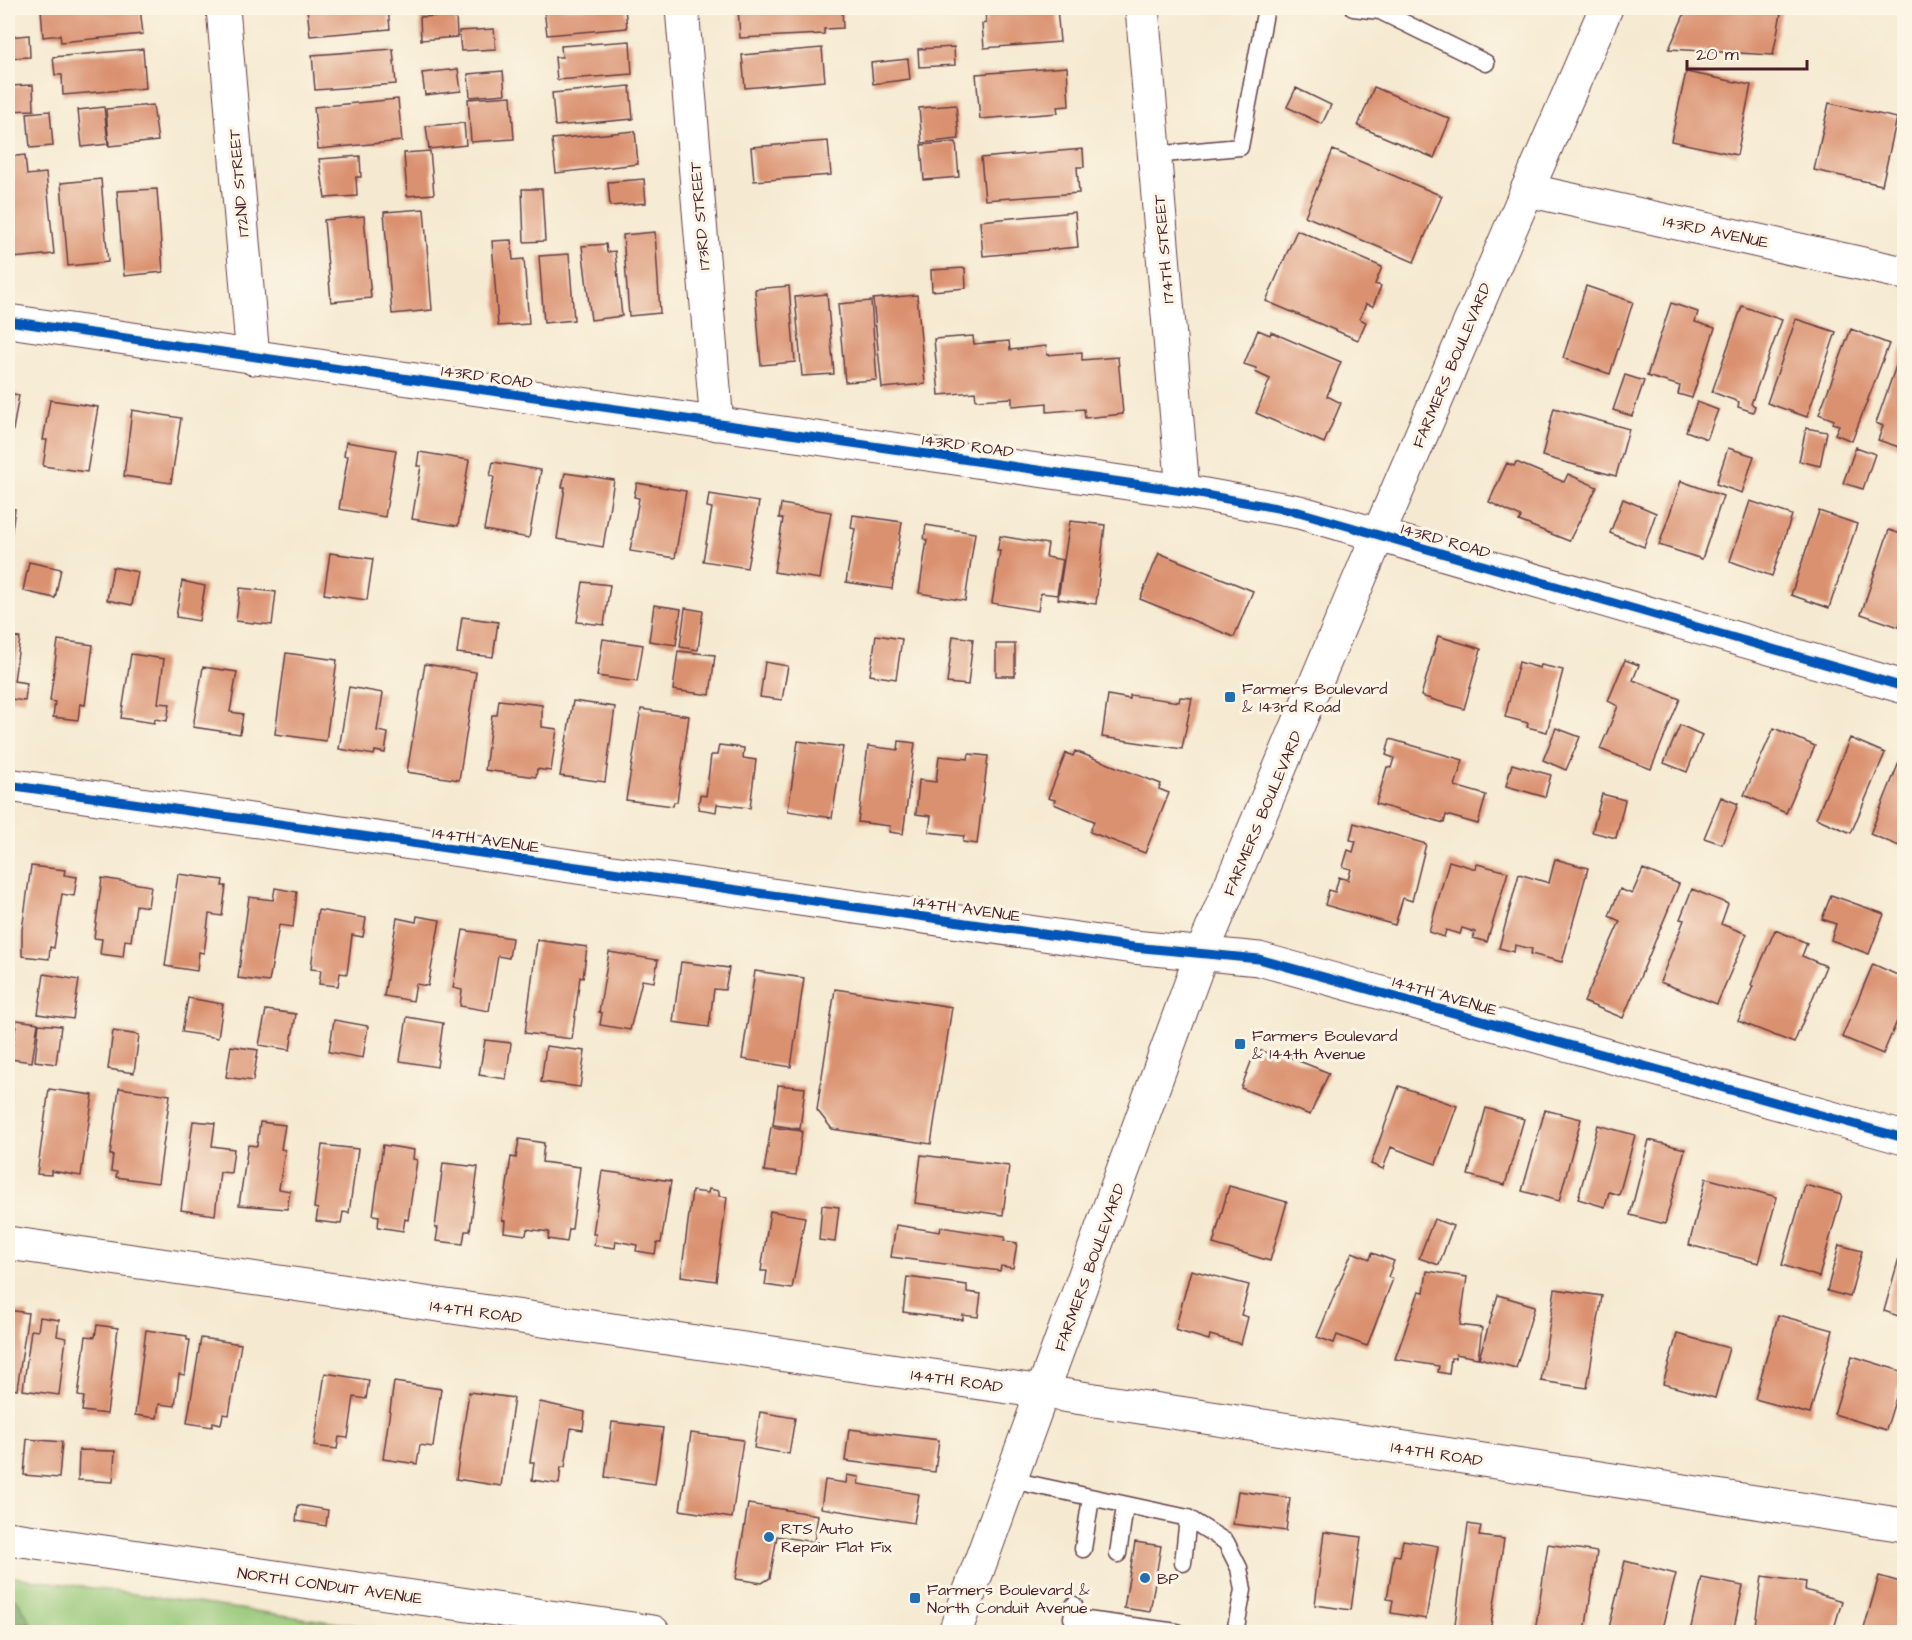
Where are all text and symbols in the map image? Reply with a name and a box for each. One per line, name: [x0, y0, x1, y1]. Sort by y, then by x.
scale bar: [1687, 33, 1807, 71]
text: 20 m: [1696, 42, 1739, 67]
street label: 172ND STREET: [223, 128, 255, 238]
street label: 173RD STREET: [684, 161, 716, 271]
street label: 174TH STREET: [1148, 193, 1180, 304]
street label: 143RD AVENUE: [1661, 210, 1771, 254]
street label: FARMERS BOULEVARD: [1407, 280, 1497, 451]
street label: 143RD ROAD: [440, 360, 534, 394]
street label: 143RD ROAD: [921, 429, 1015, 463]
street label: 143RD ROAD: [1398, 518, 1493, 564]
place label: Farmers Boulevard & 143rd Road: [1242, 678, 1388, 718]
marker: Farmers Boulevard & 143rd Road: [1223, 690, 1237, 704]
street label: FARMERS BOULEVARD: [1218, 728, 1308, 899]
street label: 144TH AVENUE: [431, 822, 541, 858]
street label: 144TH AVENUE: [912, 891, 1022, 927]
street label: 144TH AVENUE: [1390, 970, 1500, 1022]
place label: Farmers Boulevard & 144th Avenue: [1252, 1025, 1398, 1065]
marker: Farmers Boulevard & 144th Avenue: [1233, 1037, 1247, 1051]
street label: FARMERS BOULEVARD: [1049, 1180, 1131, 1354]
street label: 144TH ROAD: [428, 1295, 523, 1329]
street label: 144TH ROAD: [909, 1364, 1004, 1398]
street label: 144TH ROAD: [1389, 1436, 1484, 1472]
place label: RTS Auto Repair Flat Fix: [781, 1518, 892, 1558]
marker: RTS Auto Repair Flat Fix: [762, 1530, 776, 1544]
street label: NORTH CONDUIT AVENUE: [236, 1562, 424, 1610]
place label: BP: [1157, 1568, 1179, 1590]
marker: BP: [1138, 1571, 1152, 1585]
place label: Farmers Boulevard & North Conduit Avenue: [927, 1579, 1090, 1619]
marker: Farmers Boulevard & North Conduit Avenue: [908, 1591, 922, 1605]

